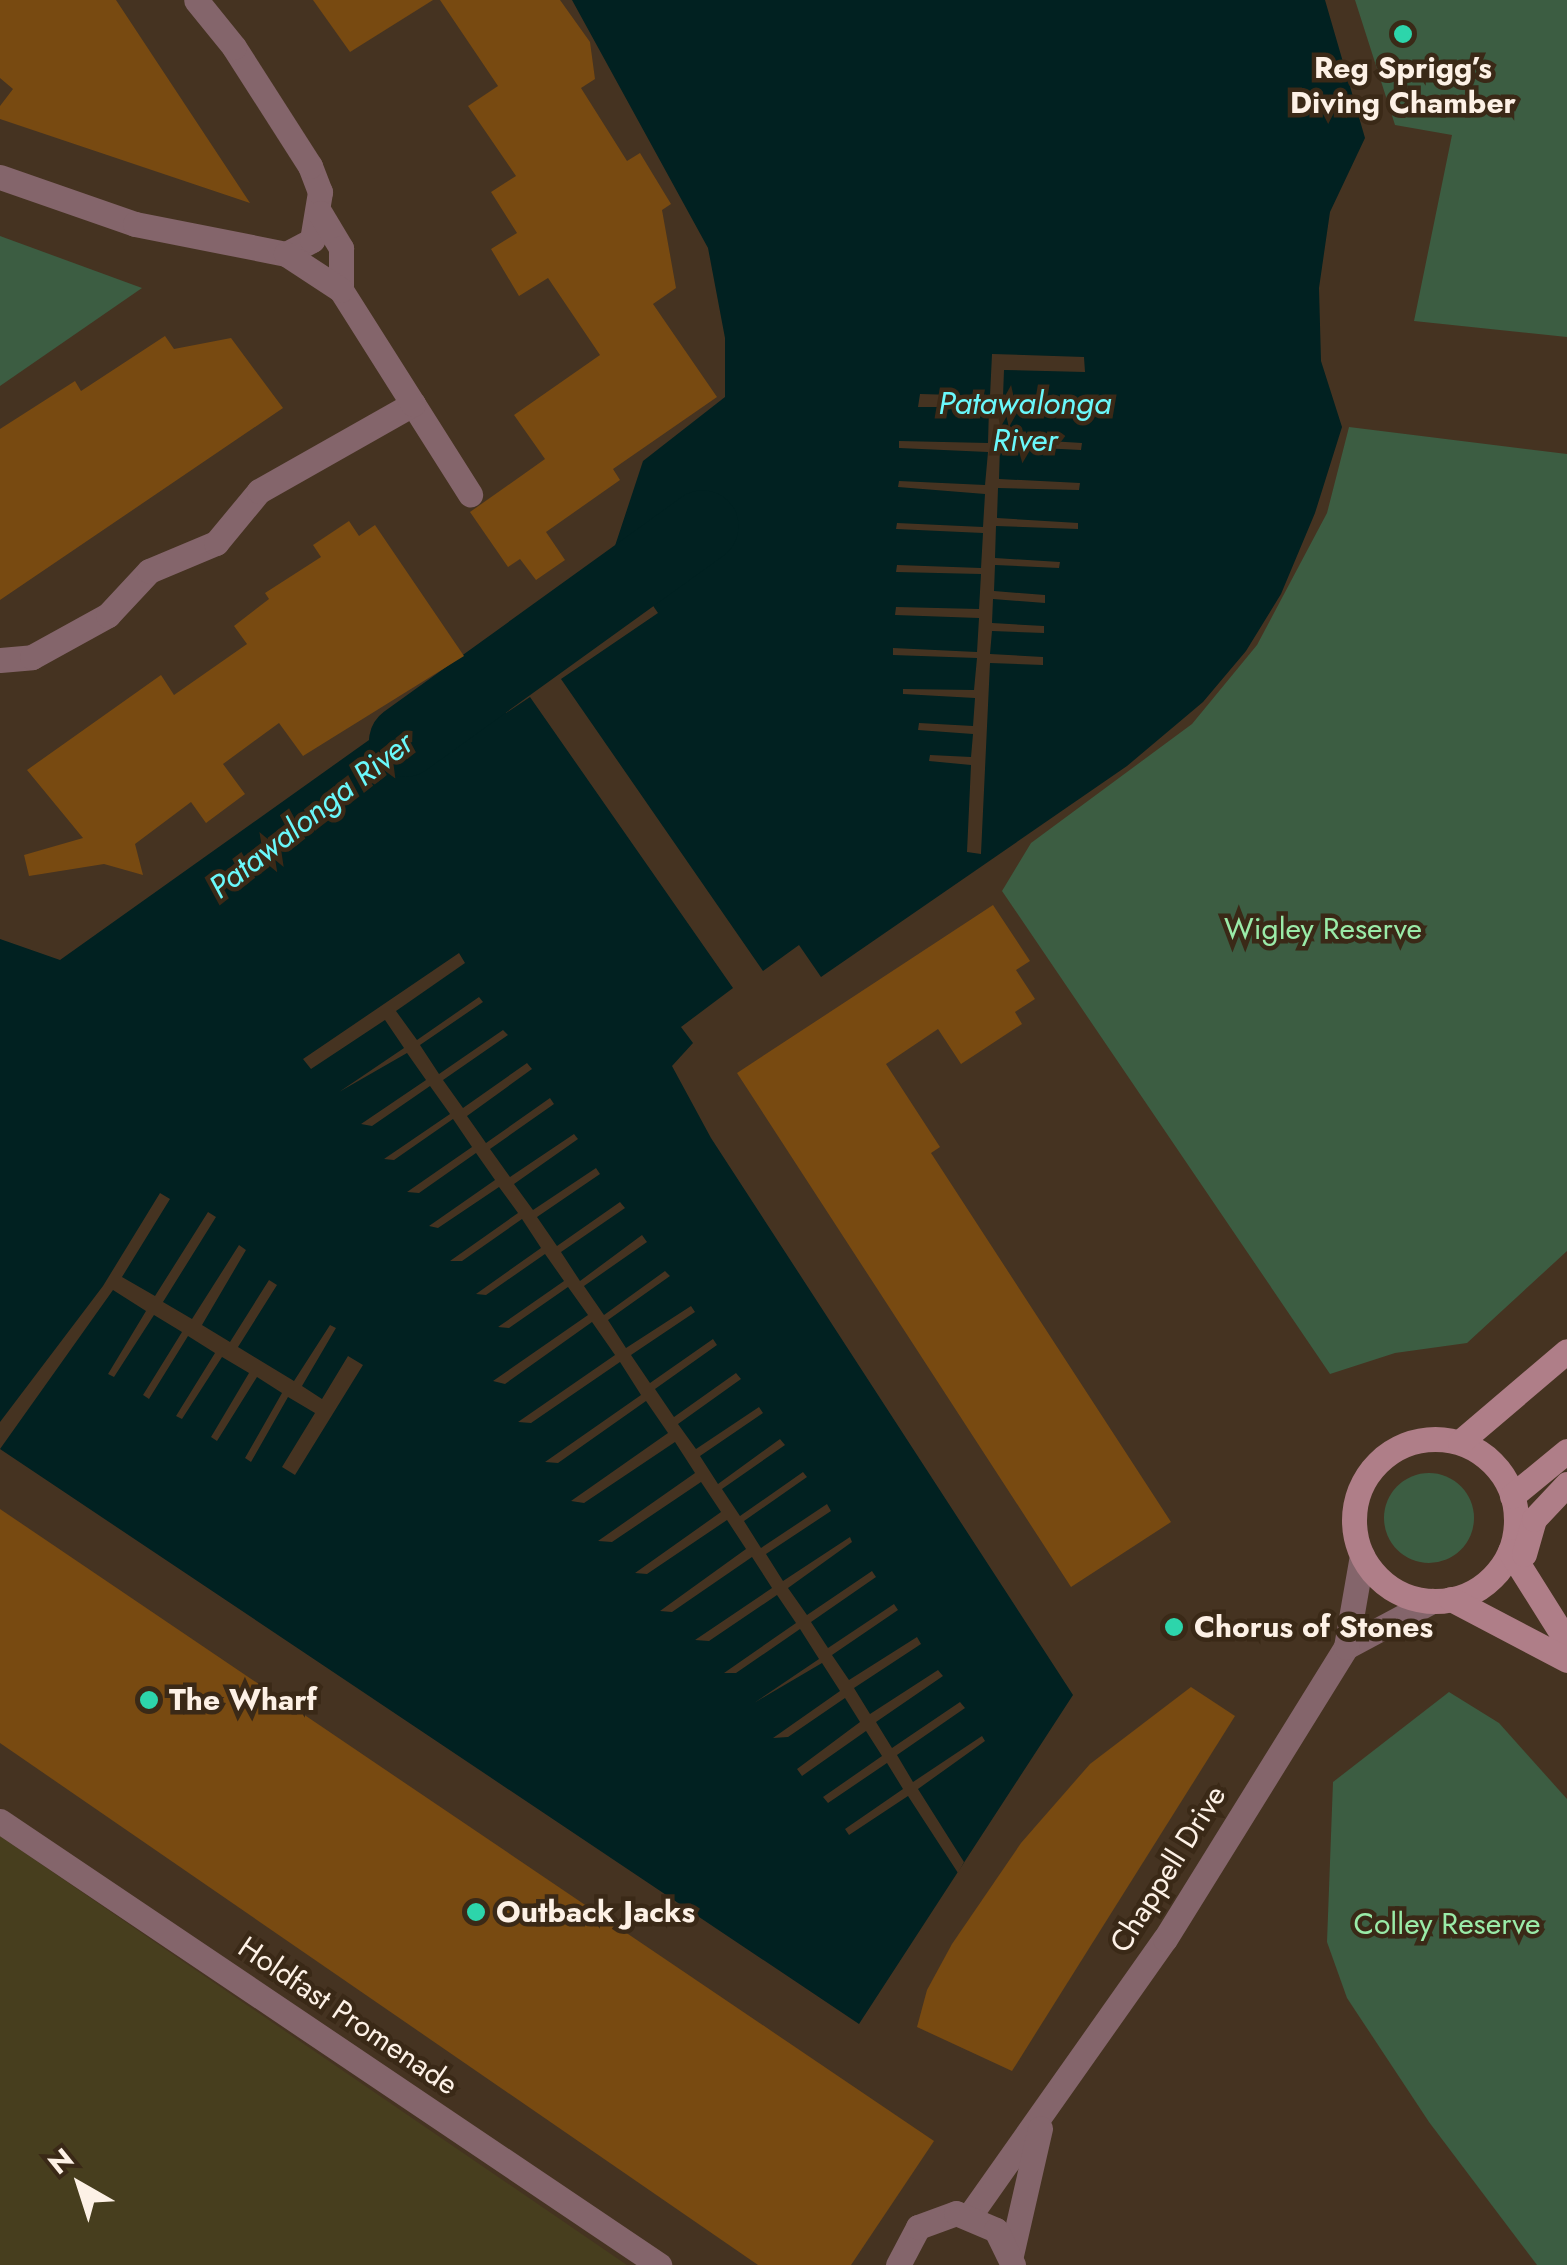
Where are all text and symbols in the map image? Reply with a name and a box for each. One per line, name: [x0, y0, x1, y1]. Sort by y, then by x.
marker: Reg Sprigg’s Diving Chamber: [1392, 23, 1414, 45]
place label: Reg Sprigg’s Diving Chamber: [1290, 50, 1516, 120]
water label: Patawalonga River: [938, 385, 1112, 460]
water label: Patawalonga River: [201, 723, 421, 907]
park label: Wigley Reserve: [1224, 911, 1422, 947]
place label: Chorus of Stones: [1194, 1609, 1433, 1645]
marker: Chorus of Stones: [1163, 1616, 1185, 1638]
place label: The Wharf: [169, 1682, 317, 1718]
marker: The Wharf: [138, 1689, 160, 1711]
street label: Chappell Drive: [1102, 1779, 1234, 1959]
place label: Outback Jacks: [496, 1894, 695, 1930]
marker: Outback Jacks: [465, 1901, 487, 1923]
park label: Colley Reserve: [1353, 1906, 1541, 1942]
street label: Holdfast Promenade: [231, 1929, 465, 2103]
north arrow: [30, 2135, 130, 2235]
text: N: [39, 2138, 82, 2184]

